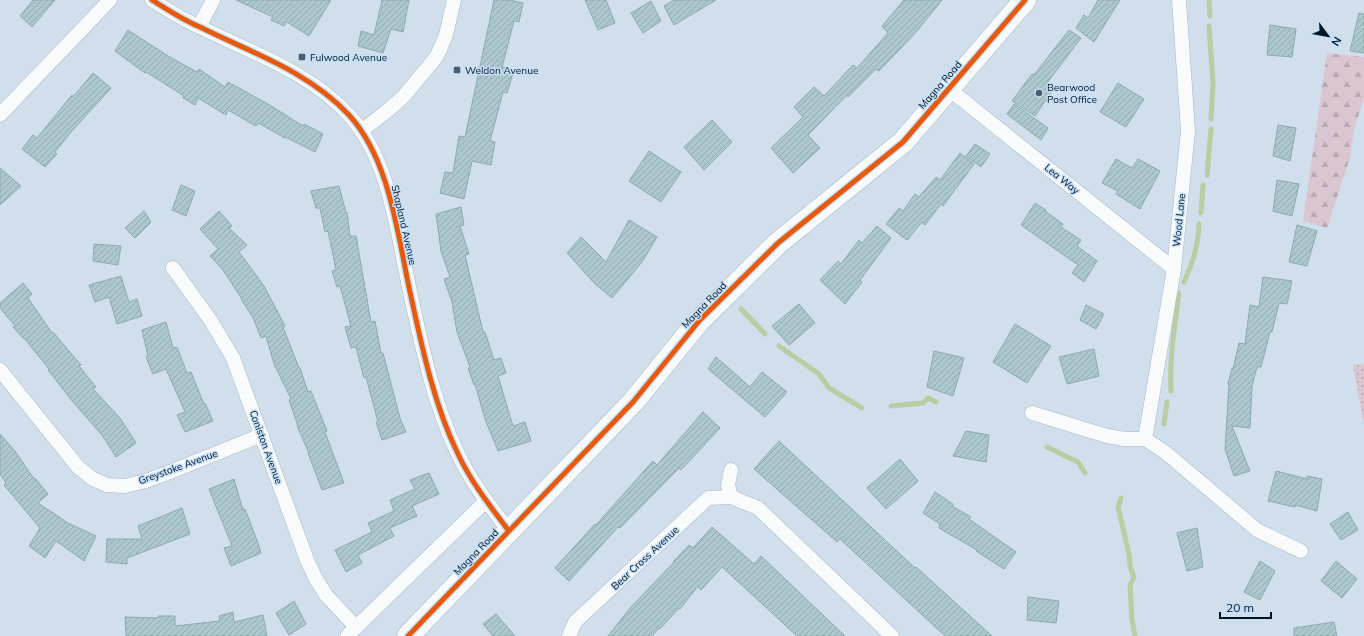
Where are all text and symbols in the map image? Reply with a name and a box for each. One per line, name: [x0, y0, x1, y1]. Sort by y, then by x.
north arrow: [1308, 16, 1348, 56]
text: N: [1328, 34, 1345, 49]
place label: Fulwood Avenue: [310, 51, 387, 64]
marker: Fulwood Avenue: [297, 52, 307, 62]
street label: Magna Road: [916, 58, 964, 112]
place label: Weldon Avenue: [465, 64, 538, 77]
marker: Weldon Avenue: [452, 65, 462, 75]
place label: Bearwood Post Office: [1047, 81, 1097, 106]
marker: Bearwood Post Office: [1034, 88, 1044, 98]
street label: Lea Way: [1042, 161, 1083, 197]
street label: Shapland Avenue: [388, 184, 420, 266]
street label: Wood Lane: [1170, 193, 1188, 247]
street label: Magna Road: [679, 279, 729, 331]
street label: Coniston Avenue: [247, 408, 285, 486]
street label: Greystoke Avenue: [137, 447, 219, 487]
street label: Bear Cross Avenue: [608, 523, 682, 593]
street label: Magna Road: [451, 526, 501, 578]
scale bar: [1220, 594, 1271, 620]
text: 20 m: [1226, 600, 1254, 615]

